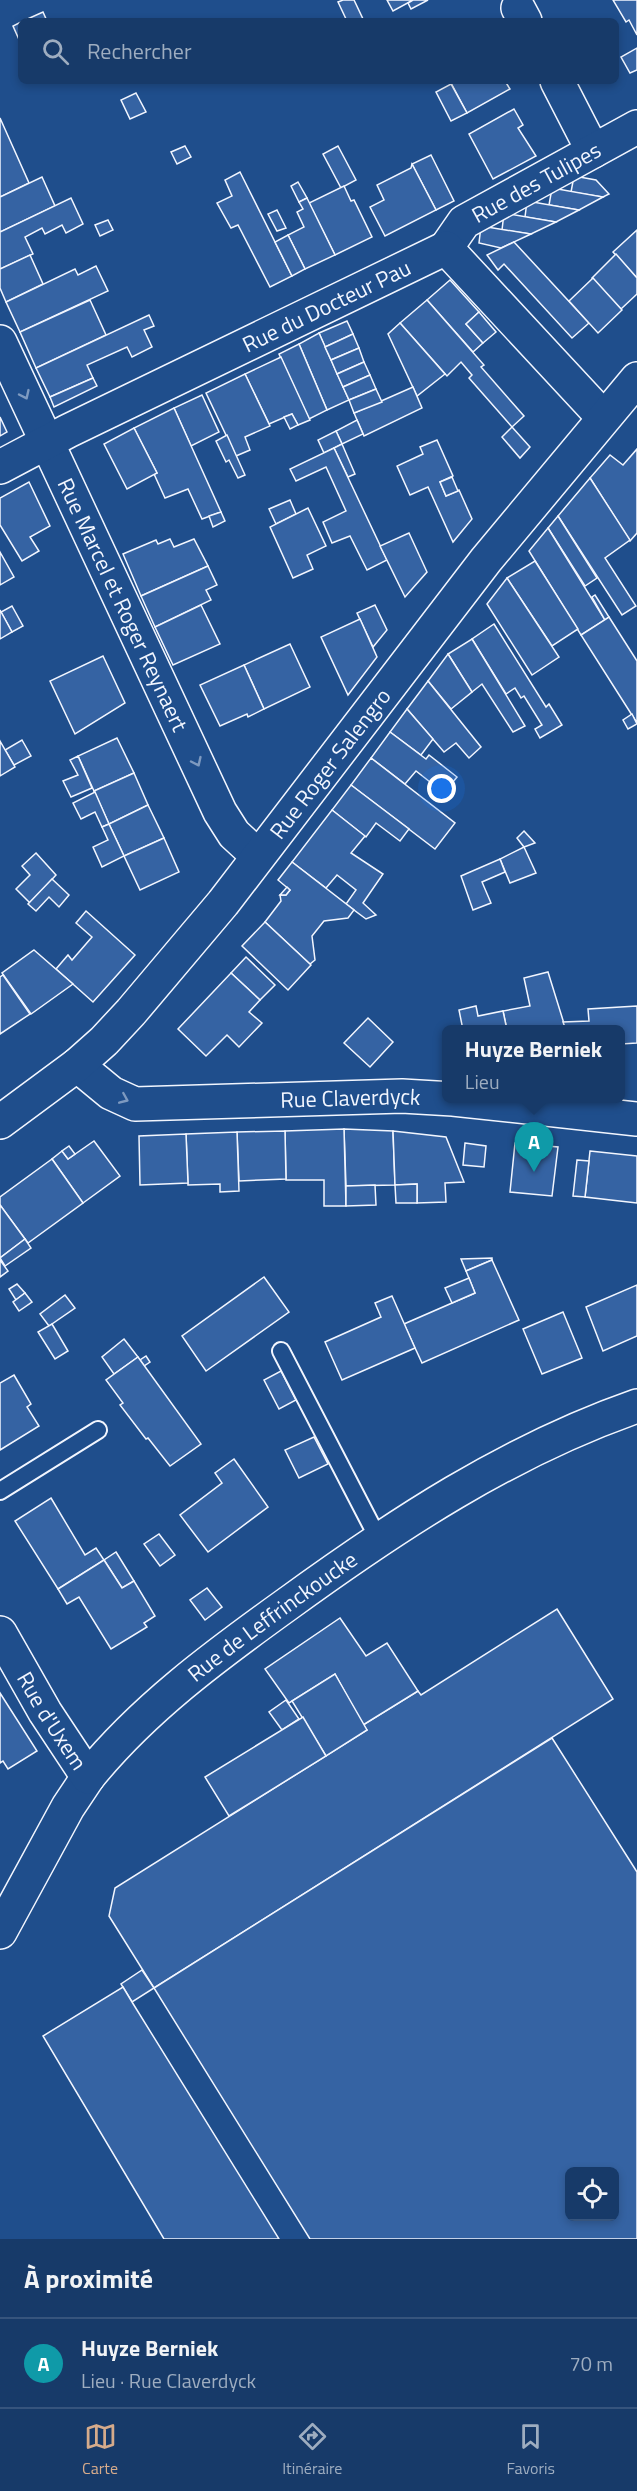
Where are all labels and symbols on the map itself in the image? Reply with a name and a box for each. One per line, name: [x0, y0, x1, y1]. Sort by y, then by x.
street label: Rue des Tulipes: [465, 133, 607, 232]
street label: Rue du Docteur Pau: [236, 251, 416, 361]
one-way arrow: [18, 388, 30, 399]
street label: Rue Marcel et Roger Reynaert: [49, 472, 197, 737]
street label: Rue Roger Salengro: [261, 681, 399, 846]
one-way arrow: [189, 755, 201, 766]
your location: [427, 774, 456, 803]
street label: Rue Claverdyck: [280, 1079, 422, 1117]
one-way arrow: [117, 1092, 128, 1104]
pin: A: [514, 1122, 554, 1172]
street label: Rue de Leffrinckoucke: [180, 1543, 364, 1690]
street label: Rue d'Uxem: [8, 1665, 96, 1777]

